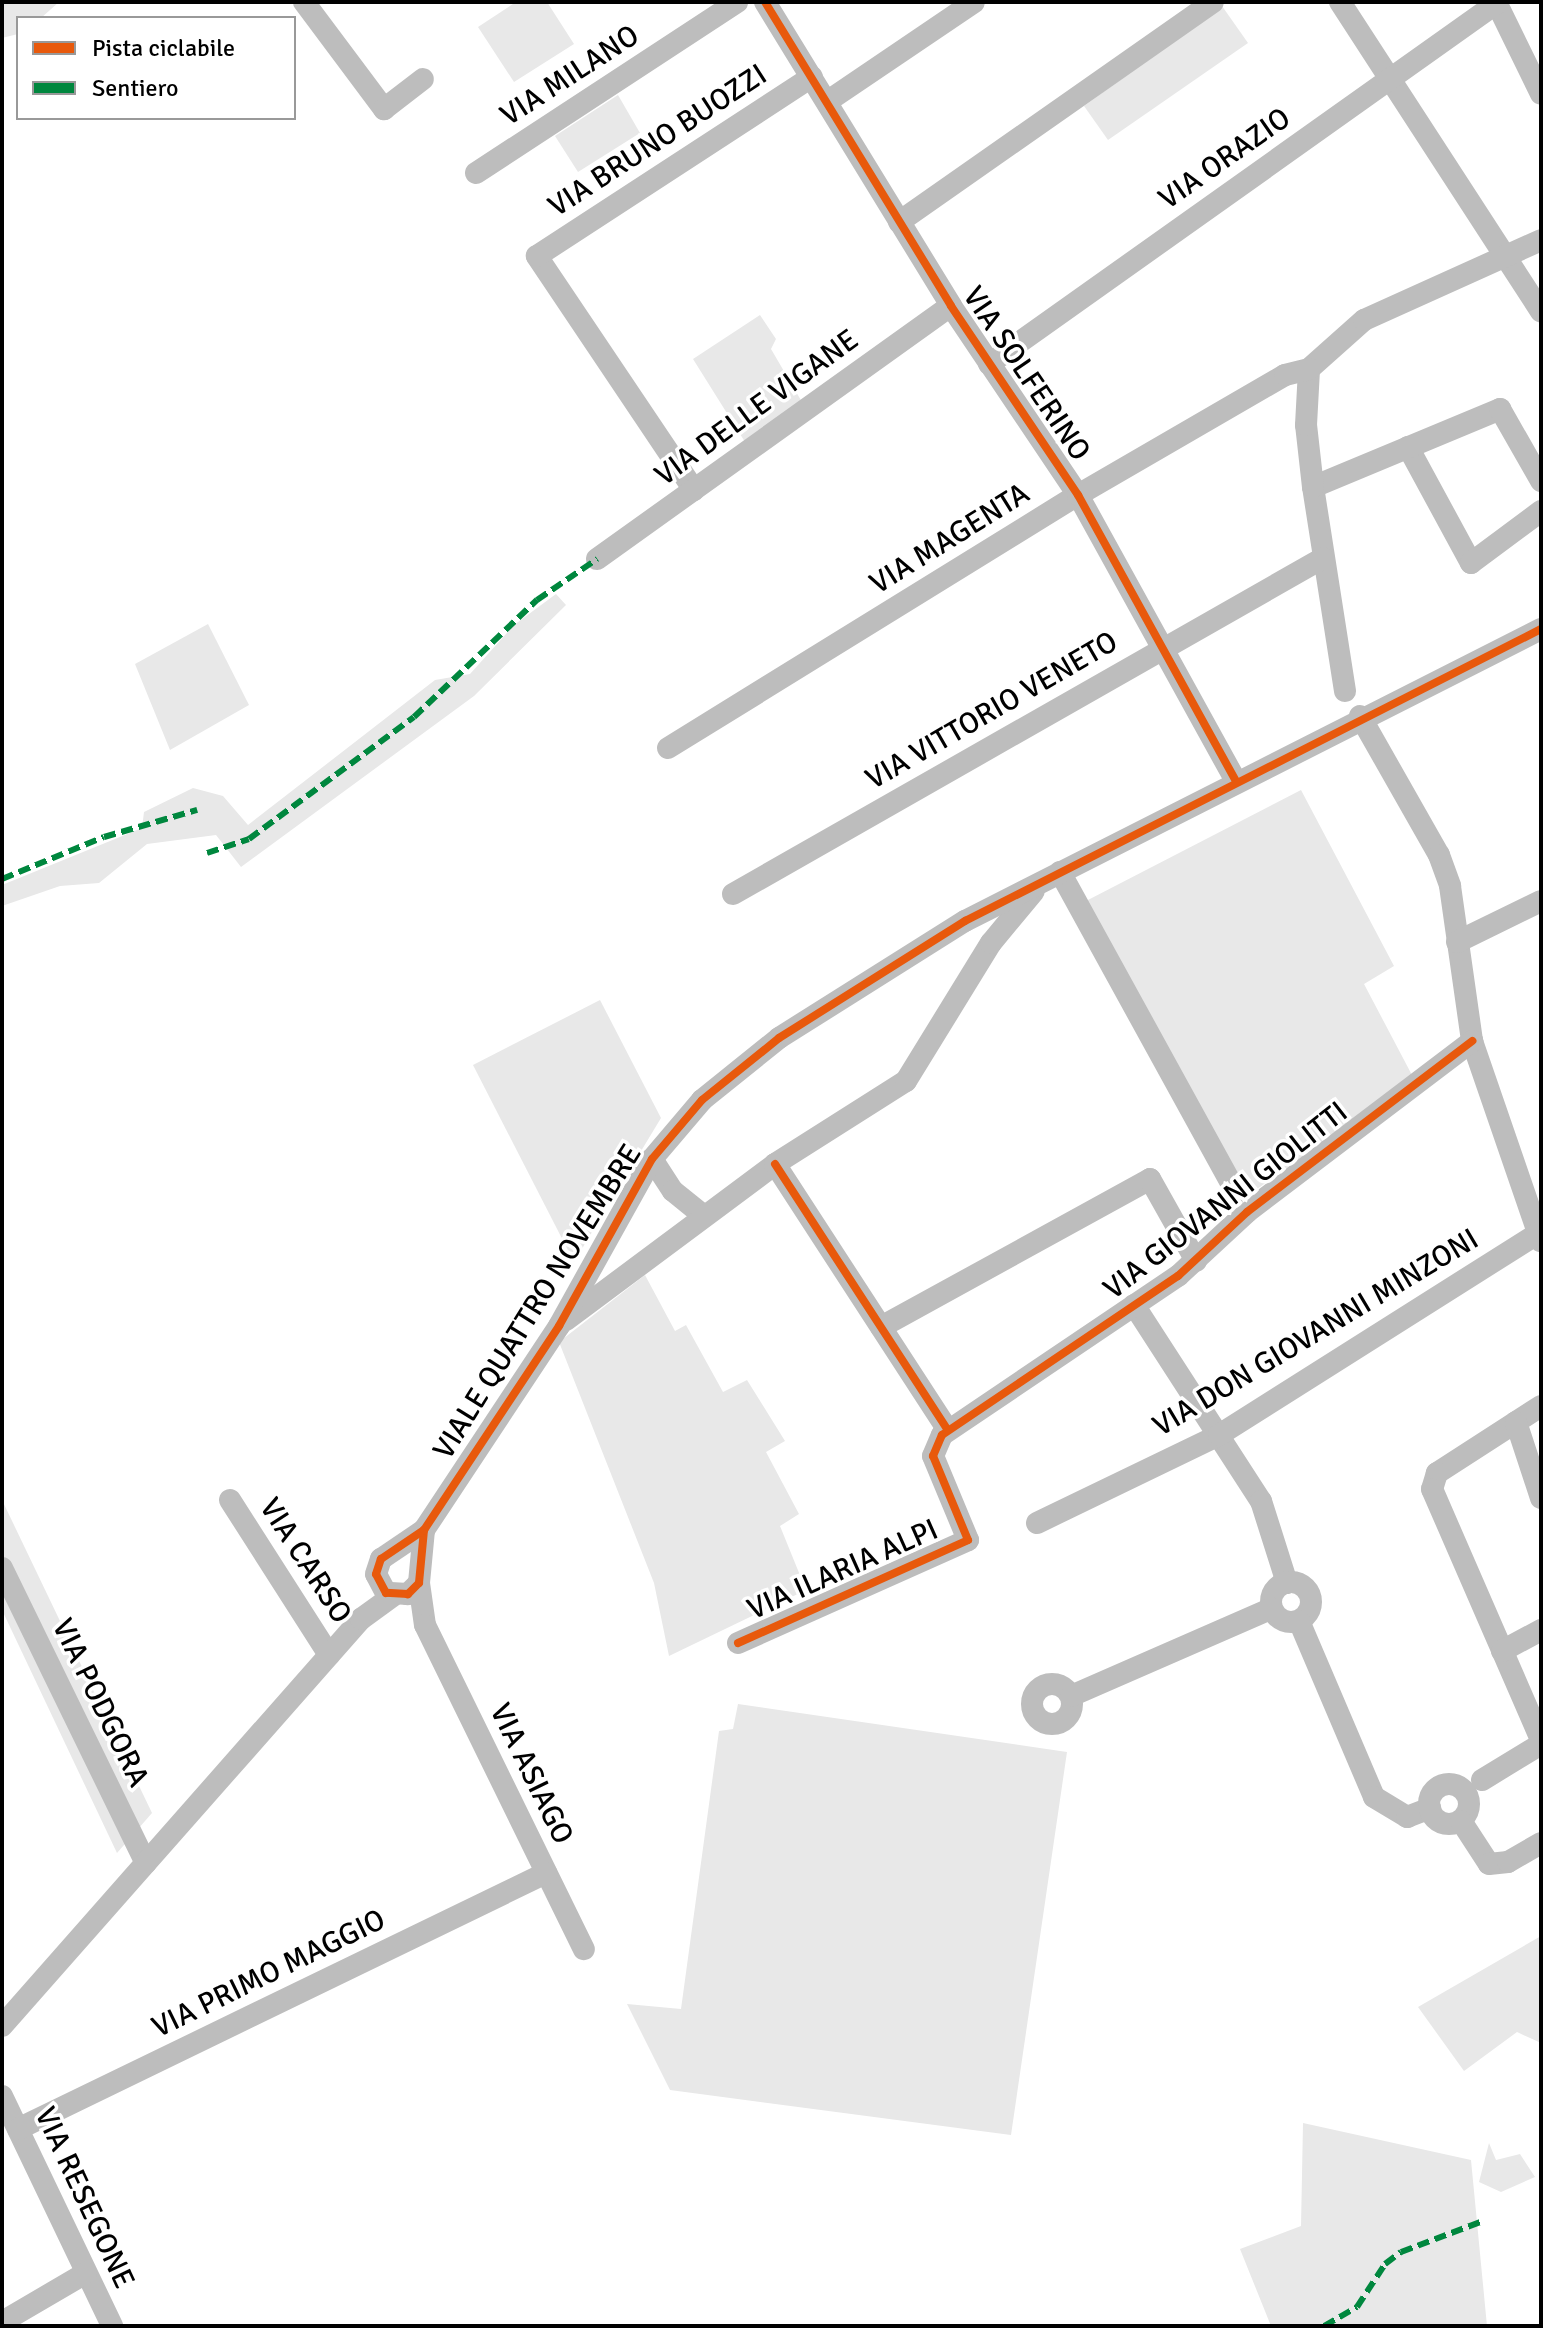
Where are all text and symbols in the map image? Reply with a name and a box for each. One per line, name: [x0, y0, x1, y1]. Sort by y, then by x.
legend: [16, 16, 296, 120]
street label: VIA MILANO: [494, 18, 646, 134]
text: Pista ciclabile: [92, 33, 235, 63]
street label: VIA BRUNO BUOZZI: [542, 57, 774, 225]
text: Sentiero: [92, 73, 178, 103]
street label: VIA ORAZIO: [1152, 101, 1298, 217]
street label: VIA SOLFERINO: [955, 280, 1097, 468]
street label: VIA DELLE VIGANE: [648, 322, 866, 494]
street label: VIA MAGENTA: [864, 476, 1036, 602]
street label: VIA VITTORIO VENETO: [860, 624, 1124, 798]
street label: VIA GIOVANNI GIOLITTI: [1097, 1094, 1355, 1308]
street label: VIALE QUATTRO NOVEMBRE: [426, 1138, 650, 1466]
street label: VIA DON GIOVANNI MINZONI: [1147, 1221, 1485, 1445]
street label: VIA CARSO: [251, 1492, 359, 1630]
street label: VIA ILARIA ALPI: [742, 1512, 944, 1628]
street label: VIA PODGORA: [44, 1613, 156, 1793]
street label: VIA ASIAGO: [482, 1698, 580, 1850]
street label: VIA PRIMO MAGGIO: [147, 1902, 391, 2046]
street label: VIA RESEGONE: [26, 2102, 142, 2294]

